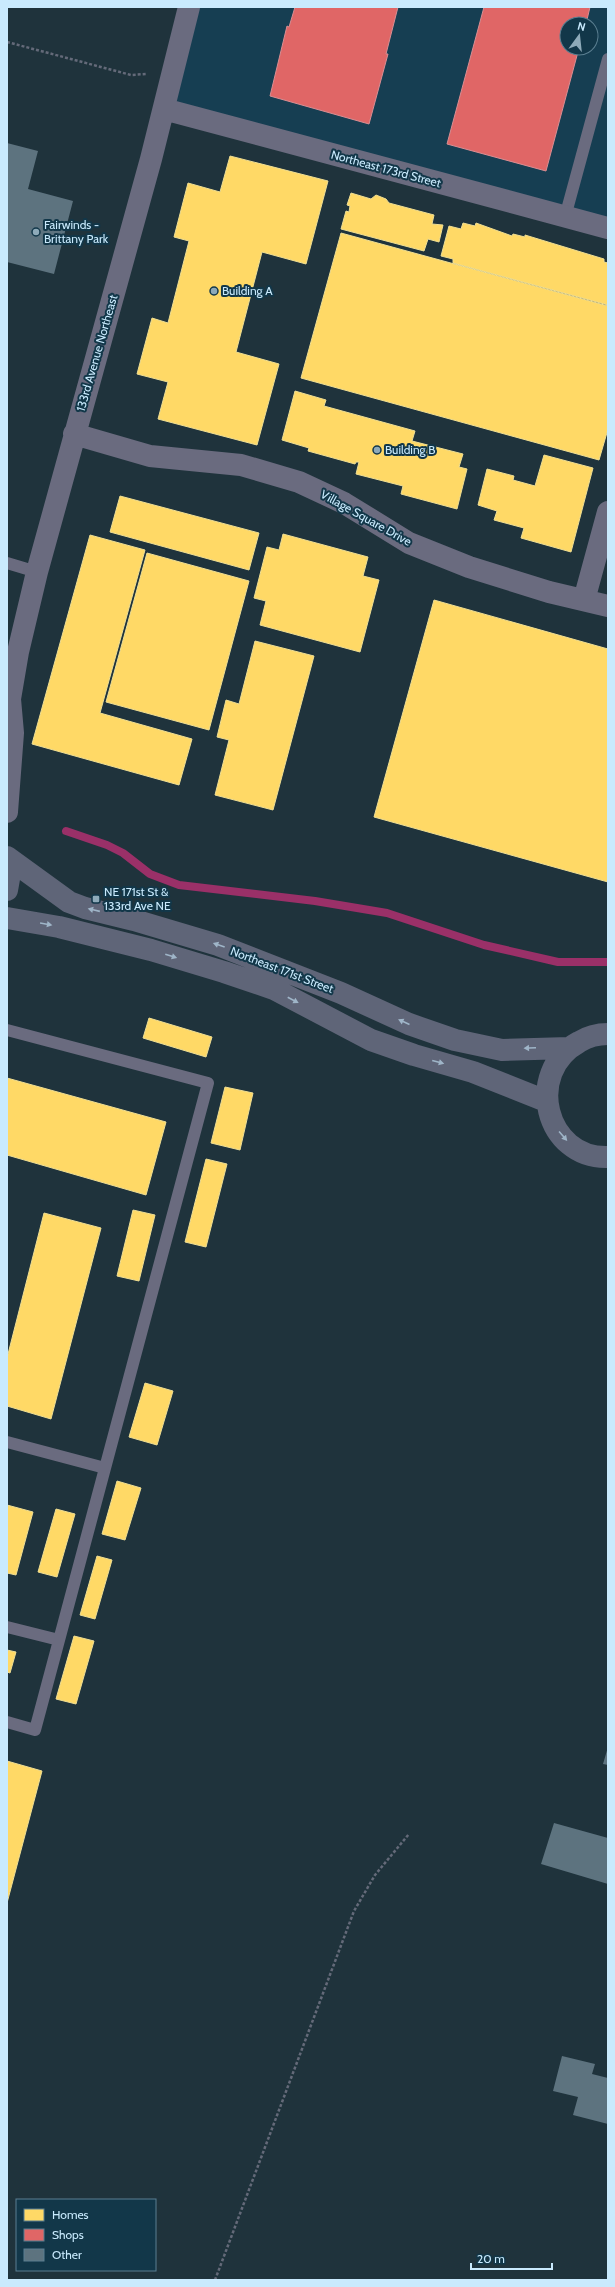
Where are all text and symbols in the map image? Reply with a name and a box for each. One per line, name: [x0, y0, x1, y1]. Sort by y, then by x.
north arrow: [559, 16, 599, 56]
text: N: [576, 19, 587, 34]
street label: Northeast 173rd Street: [330, 147, 443, 190]
place label: Fairwinds - Brittany Park: [44, 217, 109, 246]
marker: Fairwinds - Brittany Park: [31, 227, 41, 237]
place label: Building A: [222, 283, 273, 298]
marker: Building A: [209, 286, 219, 296]
street label: 133rd Avenue Northeast: [73, 293, 120, 413]
place label: Building B: [385, 442, 435, 457]
marker: Building B: [372, 445, 382, 455]
street label: Village Square Drive: [318, 486, 414, 549]
place label: NE 171st St & 133rd Ave NE: [104, 884, 171, 913]
marker: NE 171st St & 133rd Ave NE: [91, 894, 101, 904]
one-way arrow: [88, 907, 100, 913]
one-way arrow: [39, 921, 52, 927]
one-way arrow: [213, 942, 225, 948]
street label: Northeast 171st Street: [228, 943, 336, 996]
one-way arrow: [166, 953, 178, 959]
one-way arrow: [288, 997, 299, 1003]
one-way arrow: [398, 1019, 409, 1025]
one-way arrow: [524, 1044, 536, 1051]
one-way arrow: [432, 1059, 444, 1065]
one-way arrow: [558, 1131, 567, 1141]
legend: [16, 2199, 156, 2271]
text: Homes: [52, 2207, 89, 2222]
text: Shops: [52, 2227, 84, 2242]
scale bar: [471, 2245, 552, 2271]
text: Other: [52, 2247, 82, 2262]
text: 20 m: [477, 2251, 505, 2266]

